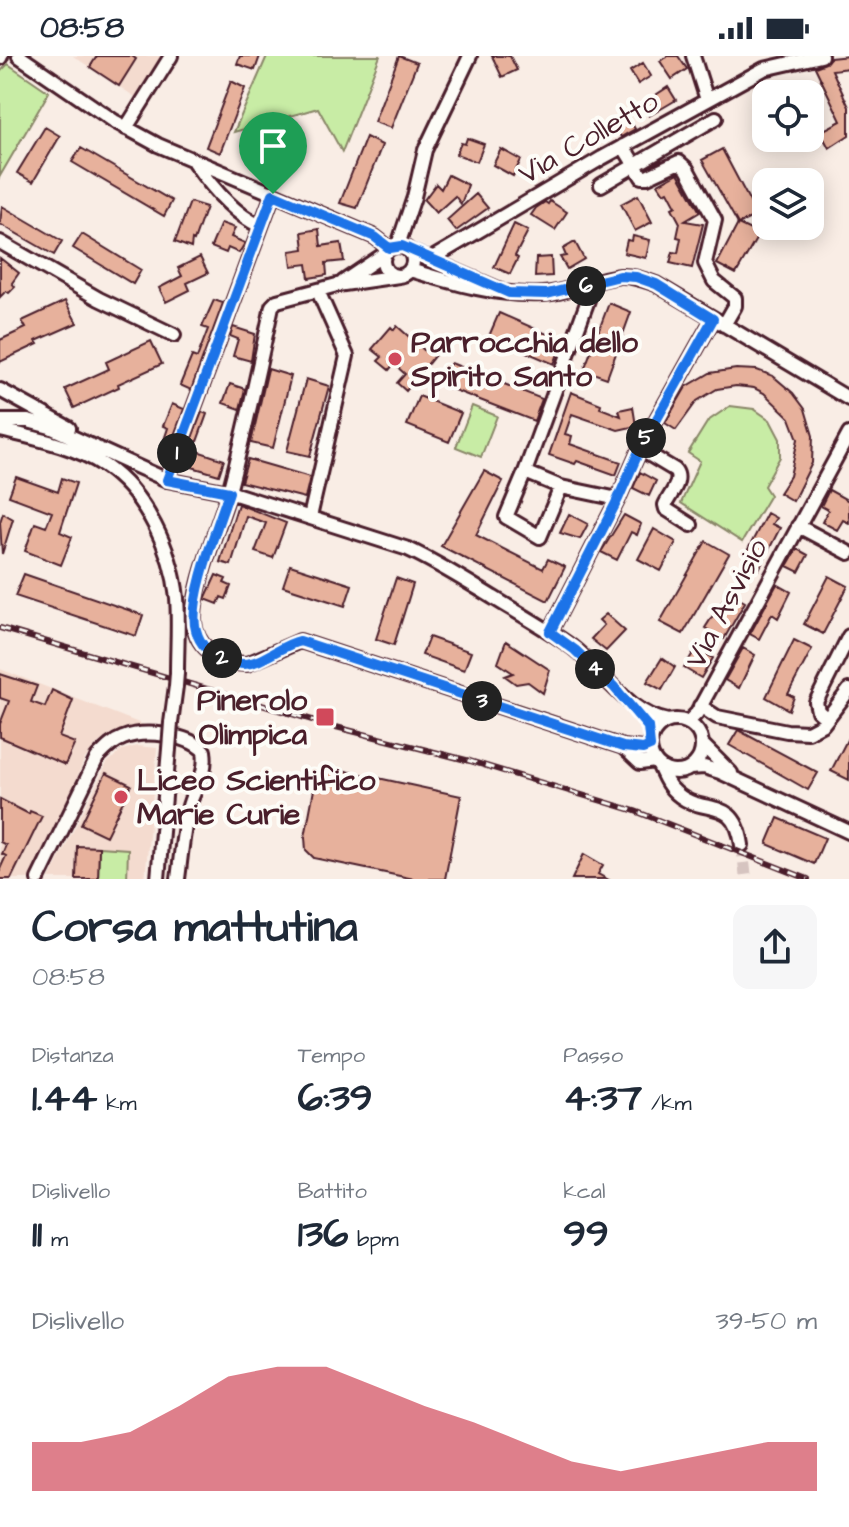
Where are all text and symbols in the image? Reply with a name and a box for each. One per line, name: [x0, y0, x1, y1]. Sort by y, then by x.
text: 08:58: [40, 7, 124, 49]
map controls: [752, 80, 824, 240]
button: locate: [752, 80, 824, 152]
street label: Via Colletto: [511, 81, 666, 195]
pin: [239, 112, 307, 194]
icon: arrive: [251, 124, 295, 168]
button: layers: [752, 168, 824, 240]
pin: 6: [566, 266, 606, 306]
text: 6: [579, 270, 593, 301]
place label: Parrocchia dello Spirito Santo: [410, 322, 638, 399]
marker: Parrocchia dello Spirito Santo: [386, 350, 404, 368]
pin: 5: [626, 418, 666, 458]
text: 5: [638, 422, 654, 453]
pin: 1: [157, 433, 197, 473]
text: 1: [176, 437, 178, 468]
street label: Via Asvisio: [675, 531, 779, 676]
pin: 2: [202, 638, 242, 678]
text: 2: [216, 642, 228, 673]
pin: 4: [575, 649, 615, 689]
text: 4: [588, 653, 602, 684]
place label: Pinerolo Olimpica: [197, 680, 308, 757]
pin: 3: [462, 681, 502, 721]
text: 3: [476, 685, 488, 716]
marker: Pinerolo Olimpica: [314, 706, 336, 728]
place label: Liceo Scientifico Marie Curie: [137, 760, 375, 836]
marker: Liceo Scientifico Marie Curie: [112, 788, 130, 806]
text: Corsa mattutina: [32, 898, 358, 959]
button: share: [733, 905, 817, 989]
text: 08:58: [32, 959, 105, 995]
text: Distanza: [32, 1040, 114, 1071]
text: Tempo: [298, 1040, 365, 1071]
text: Passo: [563, 1040, 623, 1071]
text: 1.44: [32, 1071, 97, 1126]
text: 6:39: [298, 1071, 373, 1126]
text: 4:37: [563, 1071, 642, 1126]
text: km: [97, 1088, 137, 1119]
text: /km: [642, 1088, 692, 1119]
text: Dislivello: [32, 1176, 110, 1207]
text: Battito: [298, 1176, 367, 1207]
text: kcal: [563, 1176, 605, 1207]
text: 11: [32, 1207, 42, 1262]
text: 136: [298, 1207, 348, 1262]
text: 99: [563, 1207, 609, 1262]
text: m: [42, 1224, 68, 1255]
text: bpm: [348, 1224, 399, 1255]
text: Dislivello: [32, 1303, 124, 1339]
text: 39–50 m: [715, 1303, 817, 1339]

